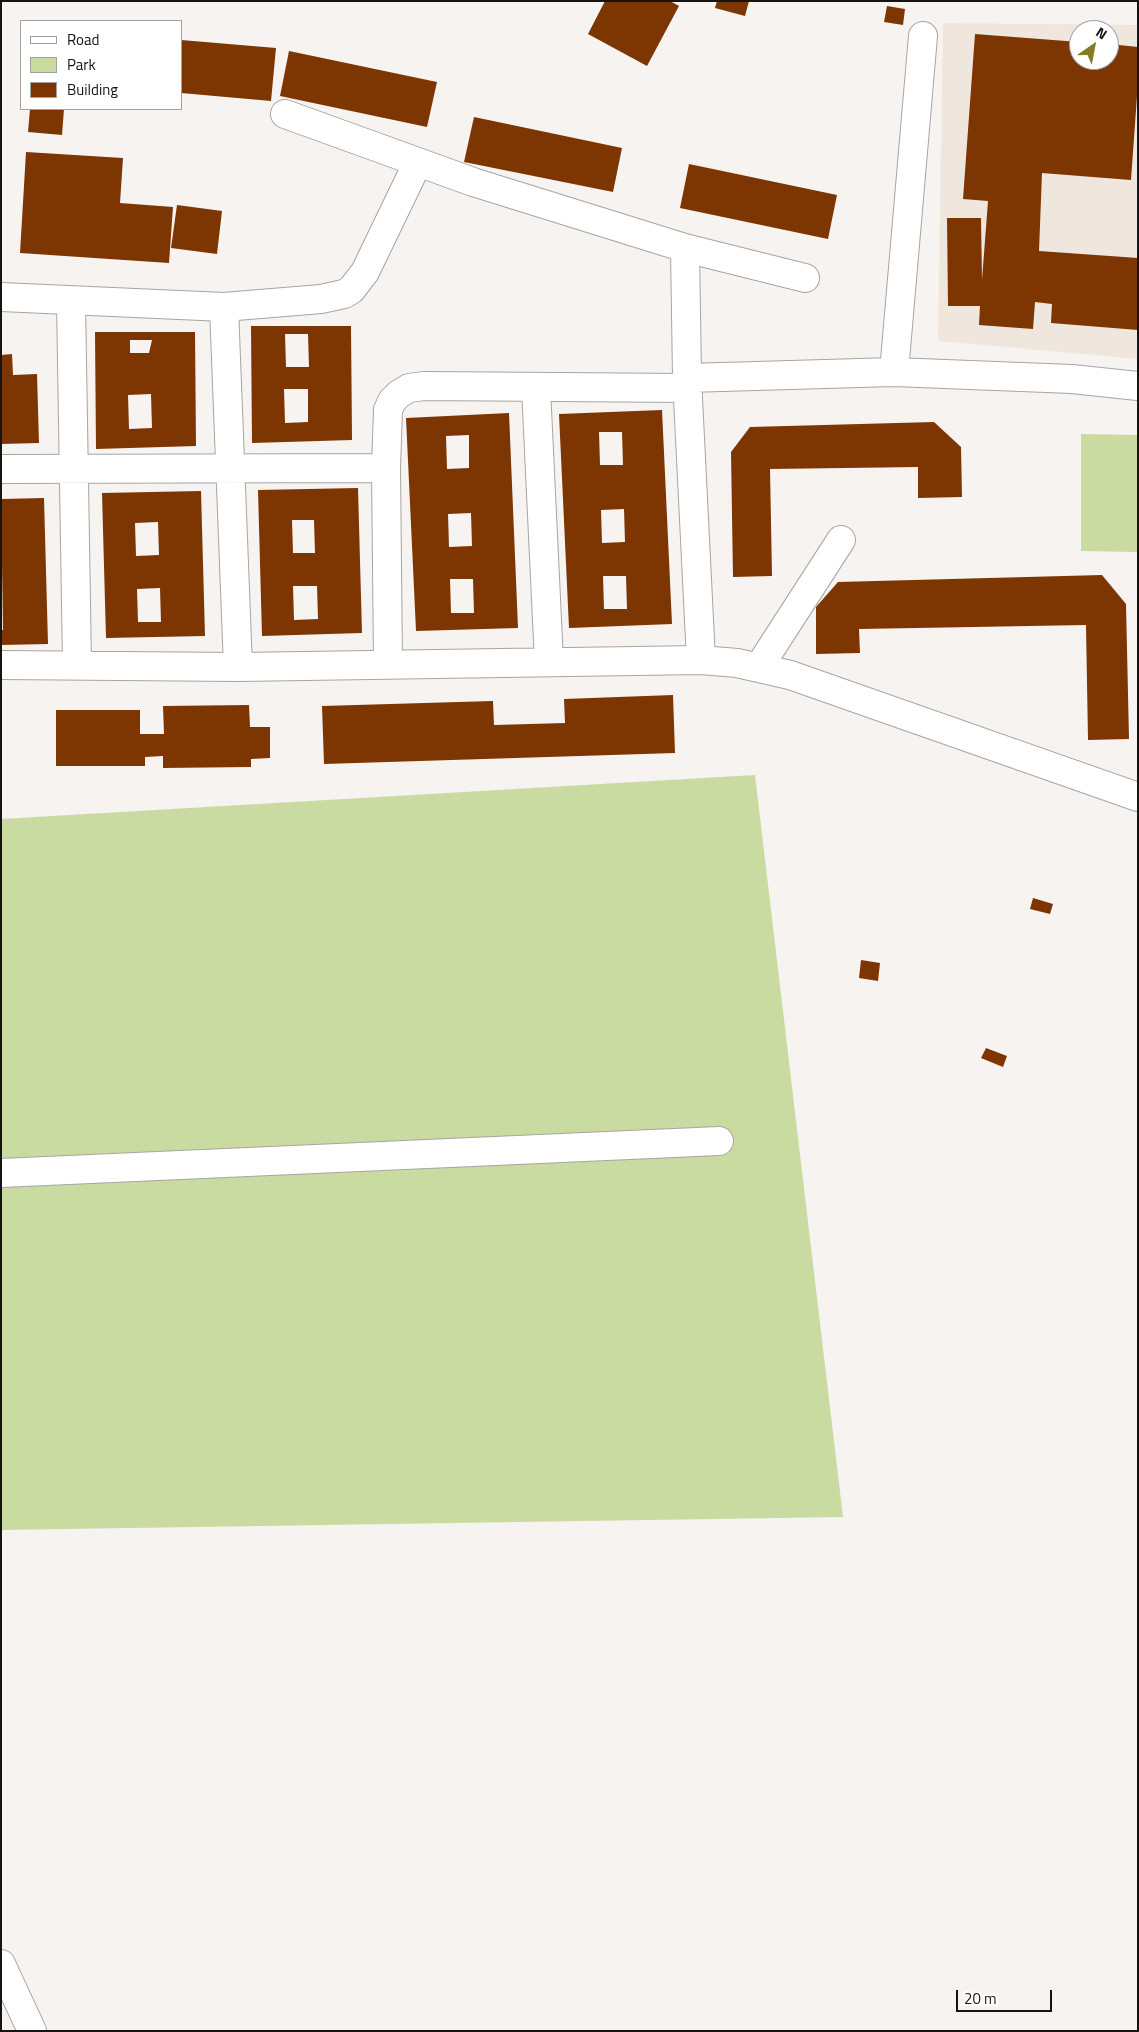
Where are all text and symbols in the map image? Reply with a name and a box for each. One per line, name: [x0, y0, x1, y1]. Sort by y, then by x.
legend: [20, 20, 182, 110]
north arrow: [1069, 20, 1119, 70]
text: N: [1092, 21, 1112, 44]
text: Road: [67, 28, 99, 51]
text: Park: [67, 53, 96, 76]
text: Building: [67, 78, 118, 101]
scale bar: [959, 1980, 1055, 2012]
text: 20 m: [964, 1987, 997, 2010]

